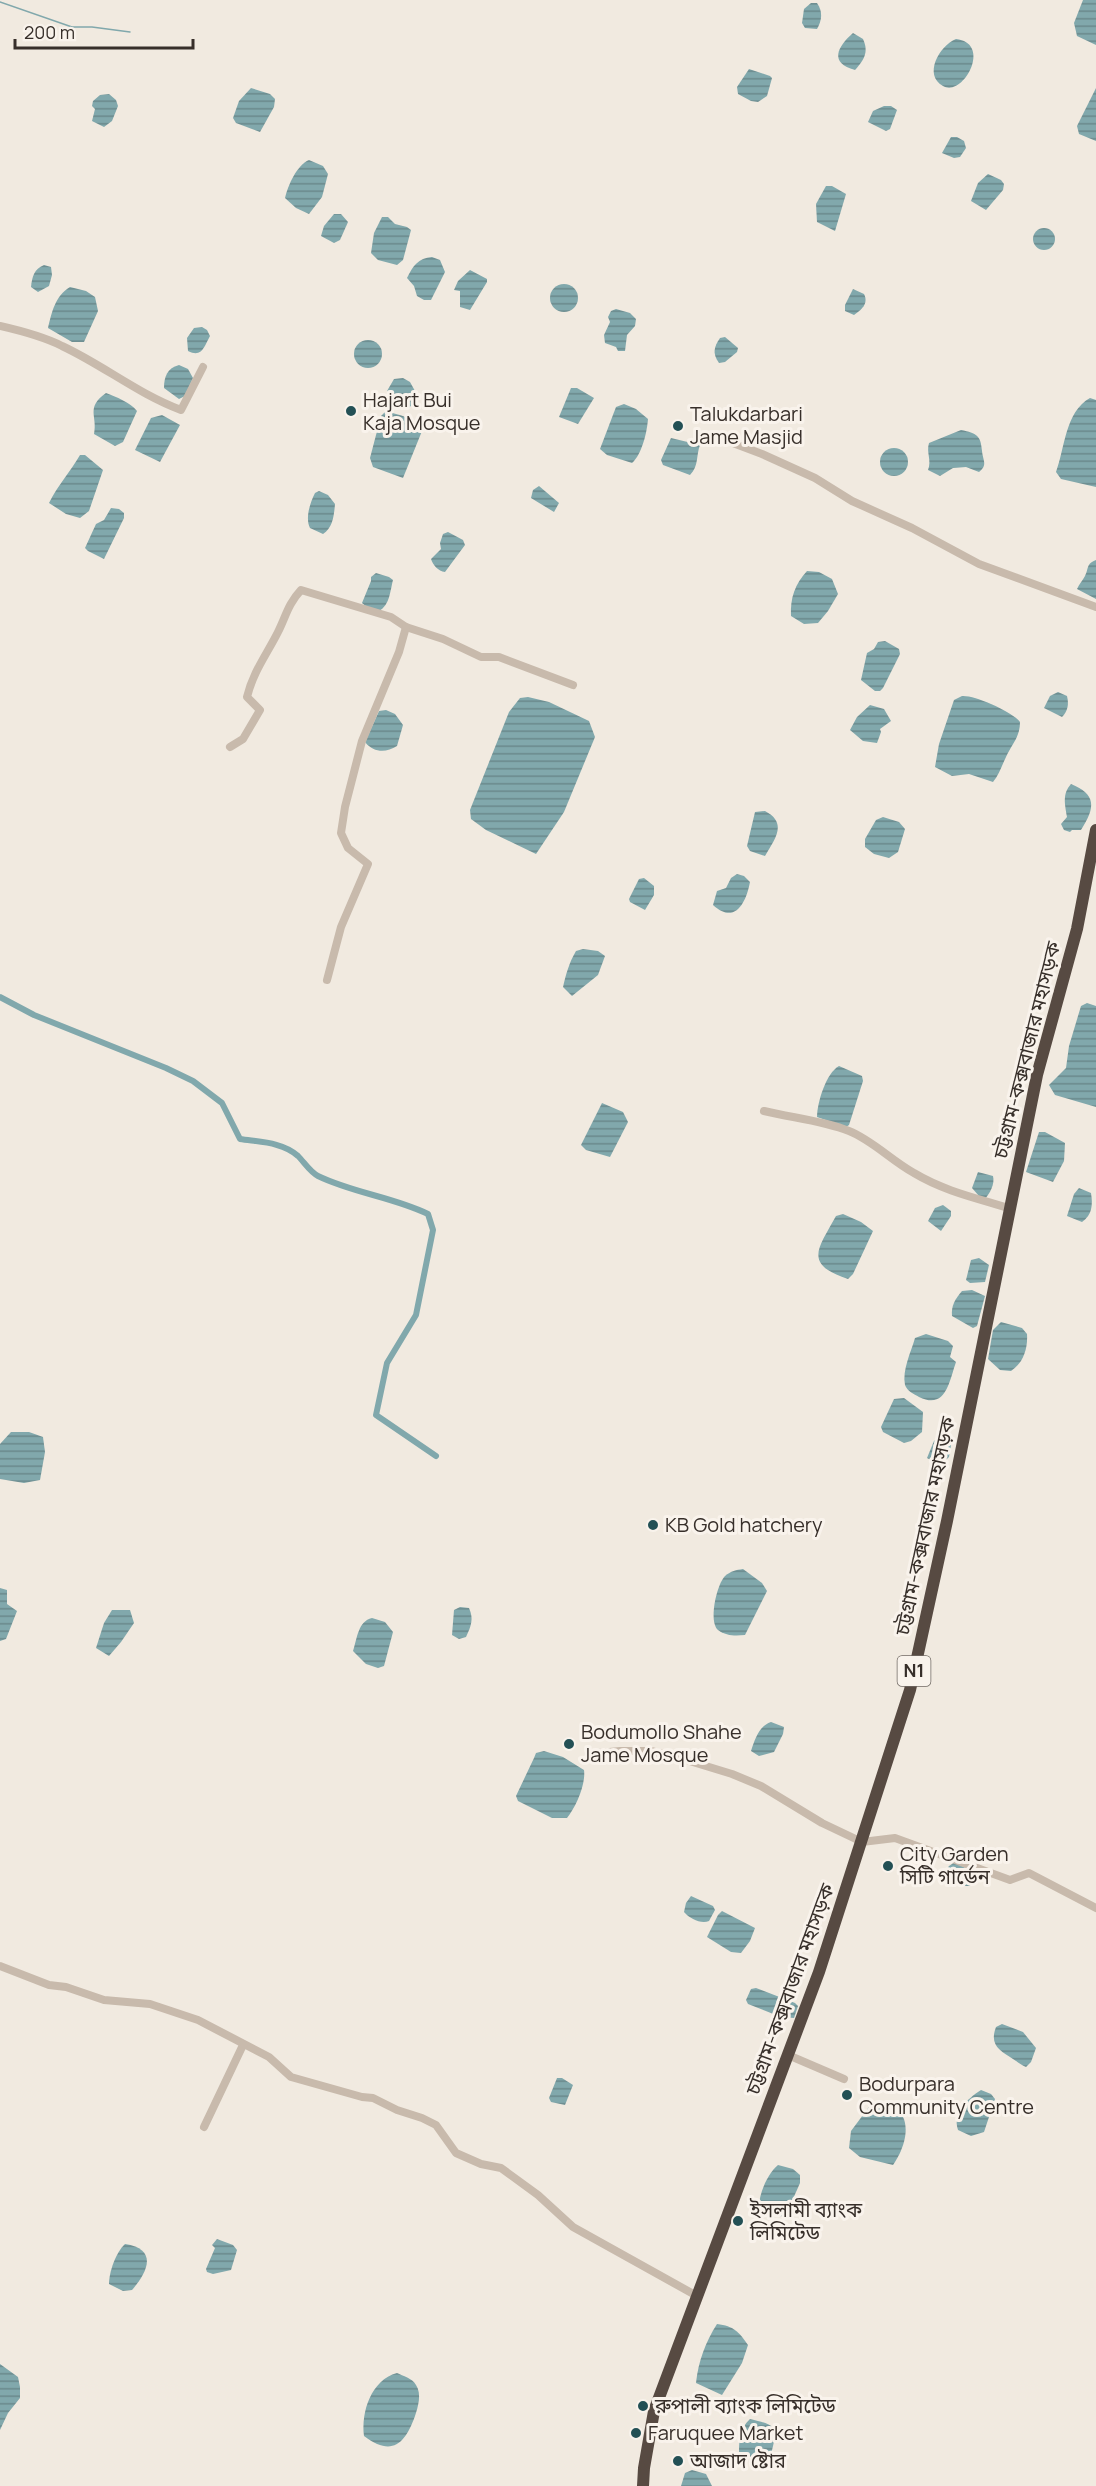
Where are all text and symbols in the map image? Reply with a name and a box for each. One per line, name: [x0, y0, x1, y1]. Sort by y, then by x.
scale bar: [15, 12, 194, 50]
text: 200 m: [24, 20, 75, 44]
place label: Hajart Bui Kaja Mosque: [363, 386, 481, 436]
place label: Talukdarbari Jame Masjid: [690, 400, 803, 450]
marker: Hajart Bui Kaja Mosque: [344, 404, 358, 418]
marker: Talukdarbari Jame Masjid: [671, 419, 685, 433]
street label: চট্টগ্রাম-কক্সবাজার মহাসড়ক: [986, 938, 1067, 1162]
street label: চট্টগ্রাম-কক্সবাজার মহাসড়ক: [888, 1413, 961, 1639]
place label: KB Gold hatchery: [665, 1511, 823, 1538]
marker: KB Gold hatchery: [646, 1518, 660, 1532]
road number: N1: [898, 1656, 930, 1686]
place label: Bodumollo Shahe Jame Mosque: [581, 1718, 742, 1768]
marker: Bodumollo Shahe Jame Mosque: [562, 1737, 576, 1751]
place label: City Garden সিটি গার্ডেন: [899, 1840, 1009, 1890]
marker: City Garden সিটি গার্ডেন: [881, 1859, 895, 1873]
street label: চট্টগ্রাম-কক্সবাজার মহাসড়ক: [738, 1879, 841, 2099]
place label: Bodurpara Community Centre: [859, 2070, 1034, 2120]
marker: Bodurpara Community Centre: [840, 2088, 854, 2102]
place label: ইসলামী ব্যাংক লিমিটেড: [749, 2196, 863, 2246]
marker: ইসলামী ব্যাংক লিমিটেড: [731, 2214, 745, 2228]
place label: রুপালী ব্যাংক লিমিটেড: [654, 2392, 837, 2419]
marker: রুপালী ব্যাংক লিমিটেড: [636, 2399, 650, 2413]
place label: Faruquee Market: [648, 2419, 804, 2446]
marker: Faruquee Market: [629, 2426, 643, 2440]
place label: আজাদ ষ্টোর: [689, 2447, 787, 2474]
marker: আজাদ ষ্টোর: [671, 2454, 685, 2468]

